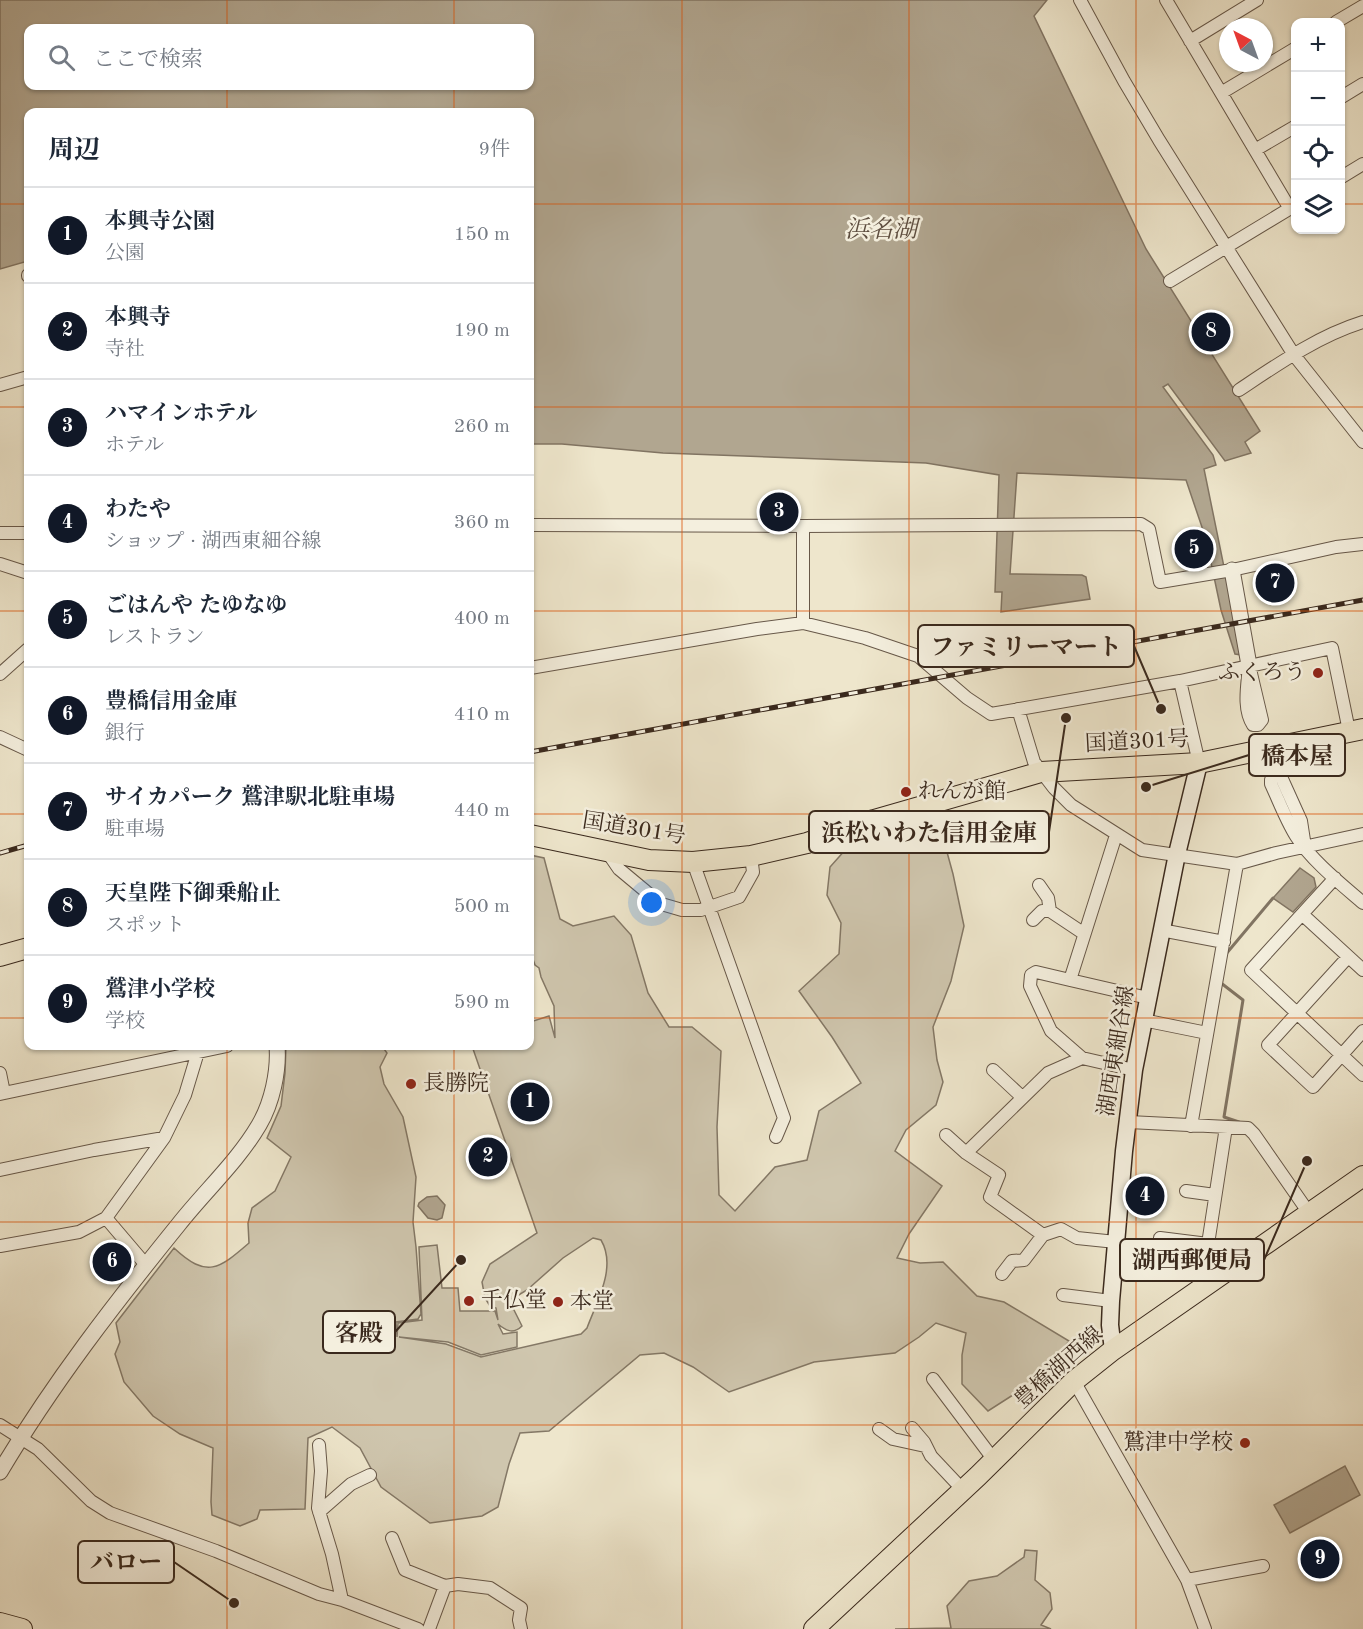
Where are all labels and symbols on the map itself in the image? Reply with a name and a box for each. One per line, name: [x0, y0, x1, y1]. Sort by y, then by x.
north arrow: [1219, 18, 1273, 72]
water label: 浜名湖: [845, 216, 921, 243]
pin: 8: [1192, 310, 1230, 354]
pin: 3: [760, 490, 798, 534]
pin: 5: [1174, 526, 1214, 572]
pin: 7: [1256, 560, 1294, 606]
callout: ファミリーマート: [918, 625, 1134, 667]
text: ファミリーマート: [930, 636, 1122, 661]
place label: ふくろう: [1218, 661, 1306, 684]
marker: ふくろう: [1311, 666, 1325, 680]
street label: 国道301号: [1084, 726, 1190, 756]
callout: 橋本屋: [1249, 734, 1345, 776]
text: 橋本屋: [1261, 743, 1333, 770]
place label: れんが館: [918, 779, 1006, 803]
marker: れんが館: [899, 785, 913, 799]
street label: 国道301号: [581, 808, 688, 848]
callout: 浜松いわた信用金庫: [809, 811, 1049, 853]
text: 浜松いわた信用金庫: [821, 820, 1037, 847]
your location: [637, 888, 666, 917]
street label: 湖西東細谷線: [1094, 984, 1138, 1118]
place label: 長勝院: [423, 1071, 489, 1095]
marker: 長勝院: [404, 1077, 418, 1091]
pin: 1: [510, 1080, 550, 1124]
pin: 2: [468, 1134, 508, 1180]
pin: 4: [1126, 1174, 1164, 1218]
callout: 湖西郵便局: [1120, 1239, 1264, 1281]
pin: 6: [92, 1240, 132, 1284]
text: 湖西郵便局: [1132, 1247, 1252, 1274]
place label: 千仏堂: [481, 1288, 547, 1312]
place label: 本堂: [570, 1289, 614, 1313]
marker: 千仏堂: [462, 1294, 476, 1308]
marker: 本堂: [551, 1295, 565, 1309]
callout: 客殿: [323, 1311, 395, 1353]
text: 客殿: [335, 1320, 383, 1347]
street label: 豊橋湖西線: [1009, 1322, 1107, 1413]
place label: 鷲津中学校: [1123, 1430, 1233, 1454]
marker: 鷲津中学校: [1238, 1436, 1252, 1450]
pin: 9: [1300, 1536, 1340, 1582]
callout: バロー: [78, 1541, 174, 1583]
text: バロー: [90, 1551, 162, 1576]

